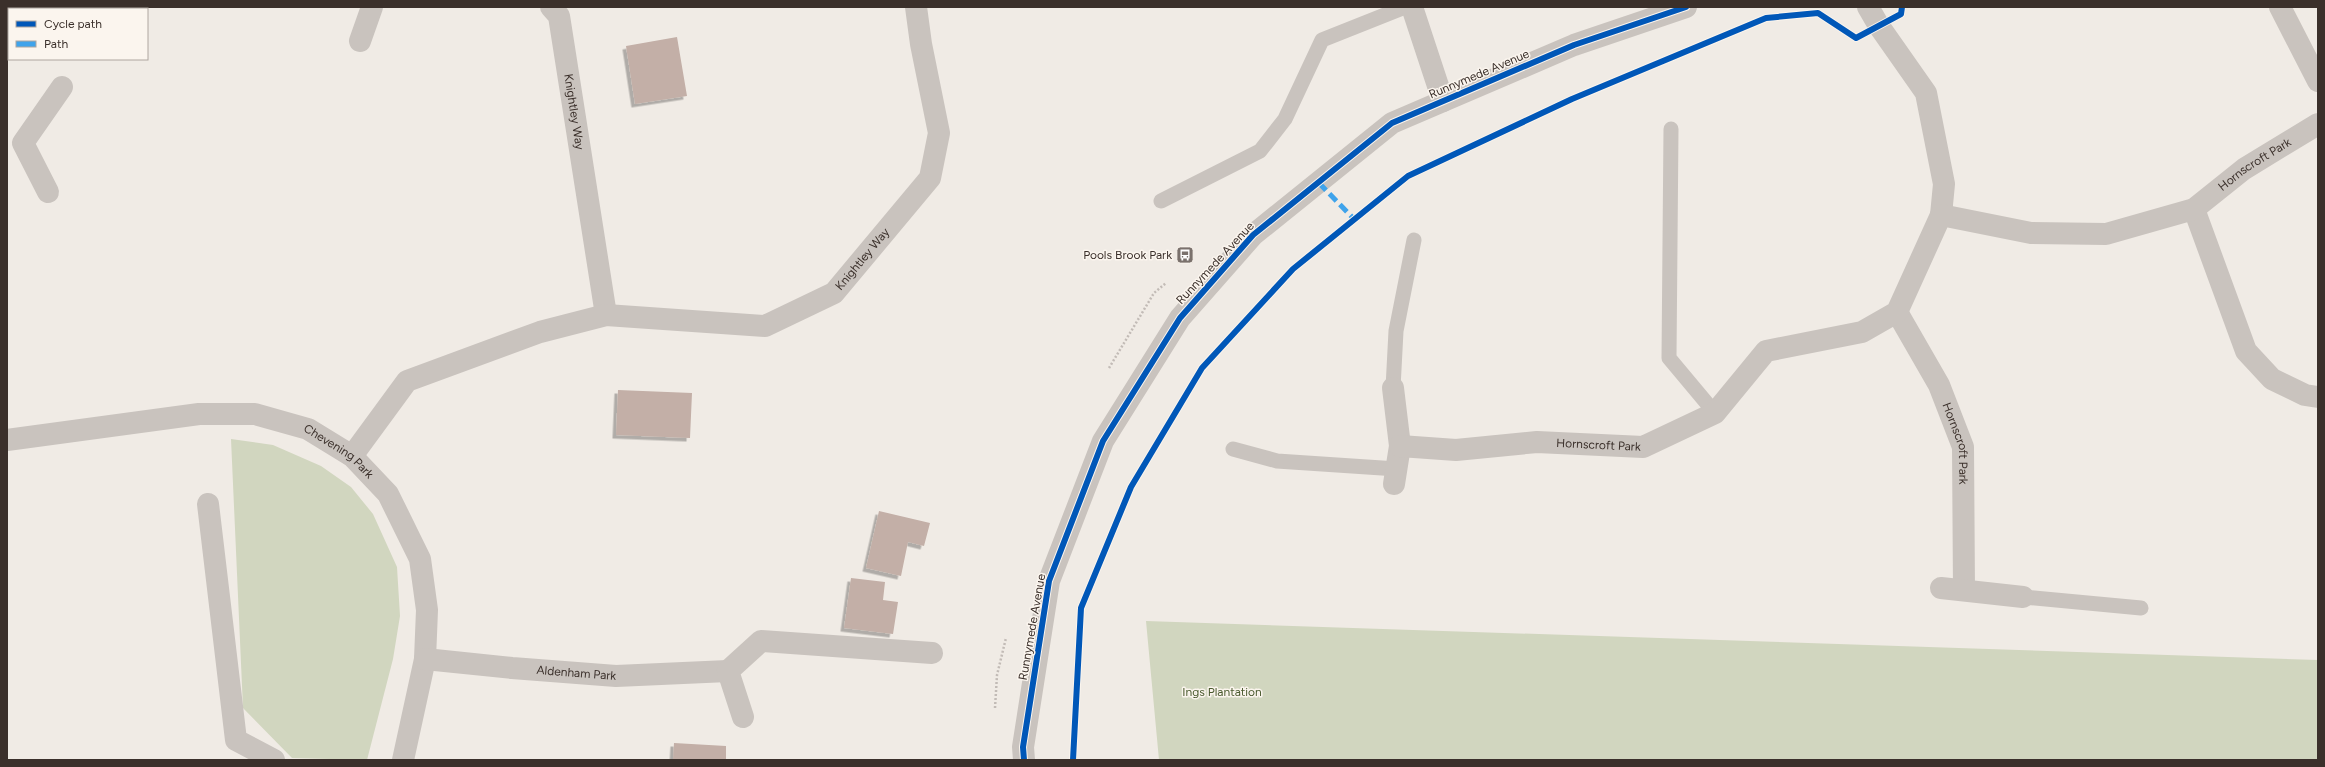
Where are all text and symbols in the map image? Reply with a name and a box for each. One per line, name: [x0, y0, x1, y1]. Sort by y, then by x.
legend: [8, 8, 148, 60]
text: Cycle path: [44, 17, 102, 31]
text: Path: [44, 37, 68, 51]
street label: Runnymede Avenue: [1427, 46, 1532, 101]
street label: Knightley Way: [561, 73, 587, 151]
street label: Hornscroft Park: [2216, 135, 2294, 194]
street label: Runnymede Avenue: [1173, 219, 1257, 307]
street label: Knightley Way: [832, 225, 893, 293]
bus stop icon: Pools Brook Park: [1175, 245, 1195, 265]
place label: Pools Brook Park: [1083, 248, 1172, 262]
street label: Hornscroft Park: [1939, 401, 1971, 485]
street label: Chevening Park: [301, 421, 377, 481]
street label: Hornscroft Park: [1556, 436, 1641, 454]
street label: Runnymede Avenue: [1016, 572, 1048, 681]
street label: Aldenham Park: [536, 663, 617, 683]
park label: Ings Plantation: [1182, 685, 1262, 699]

